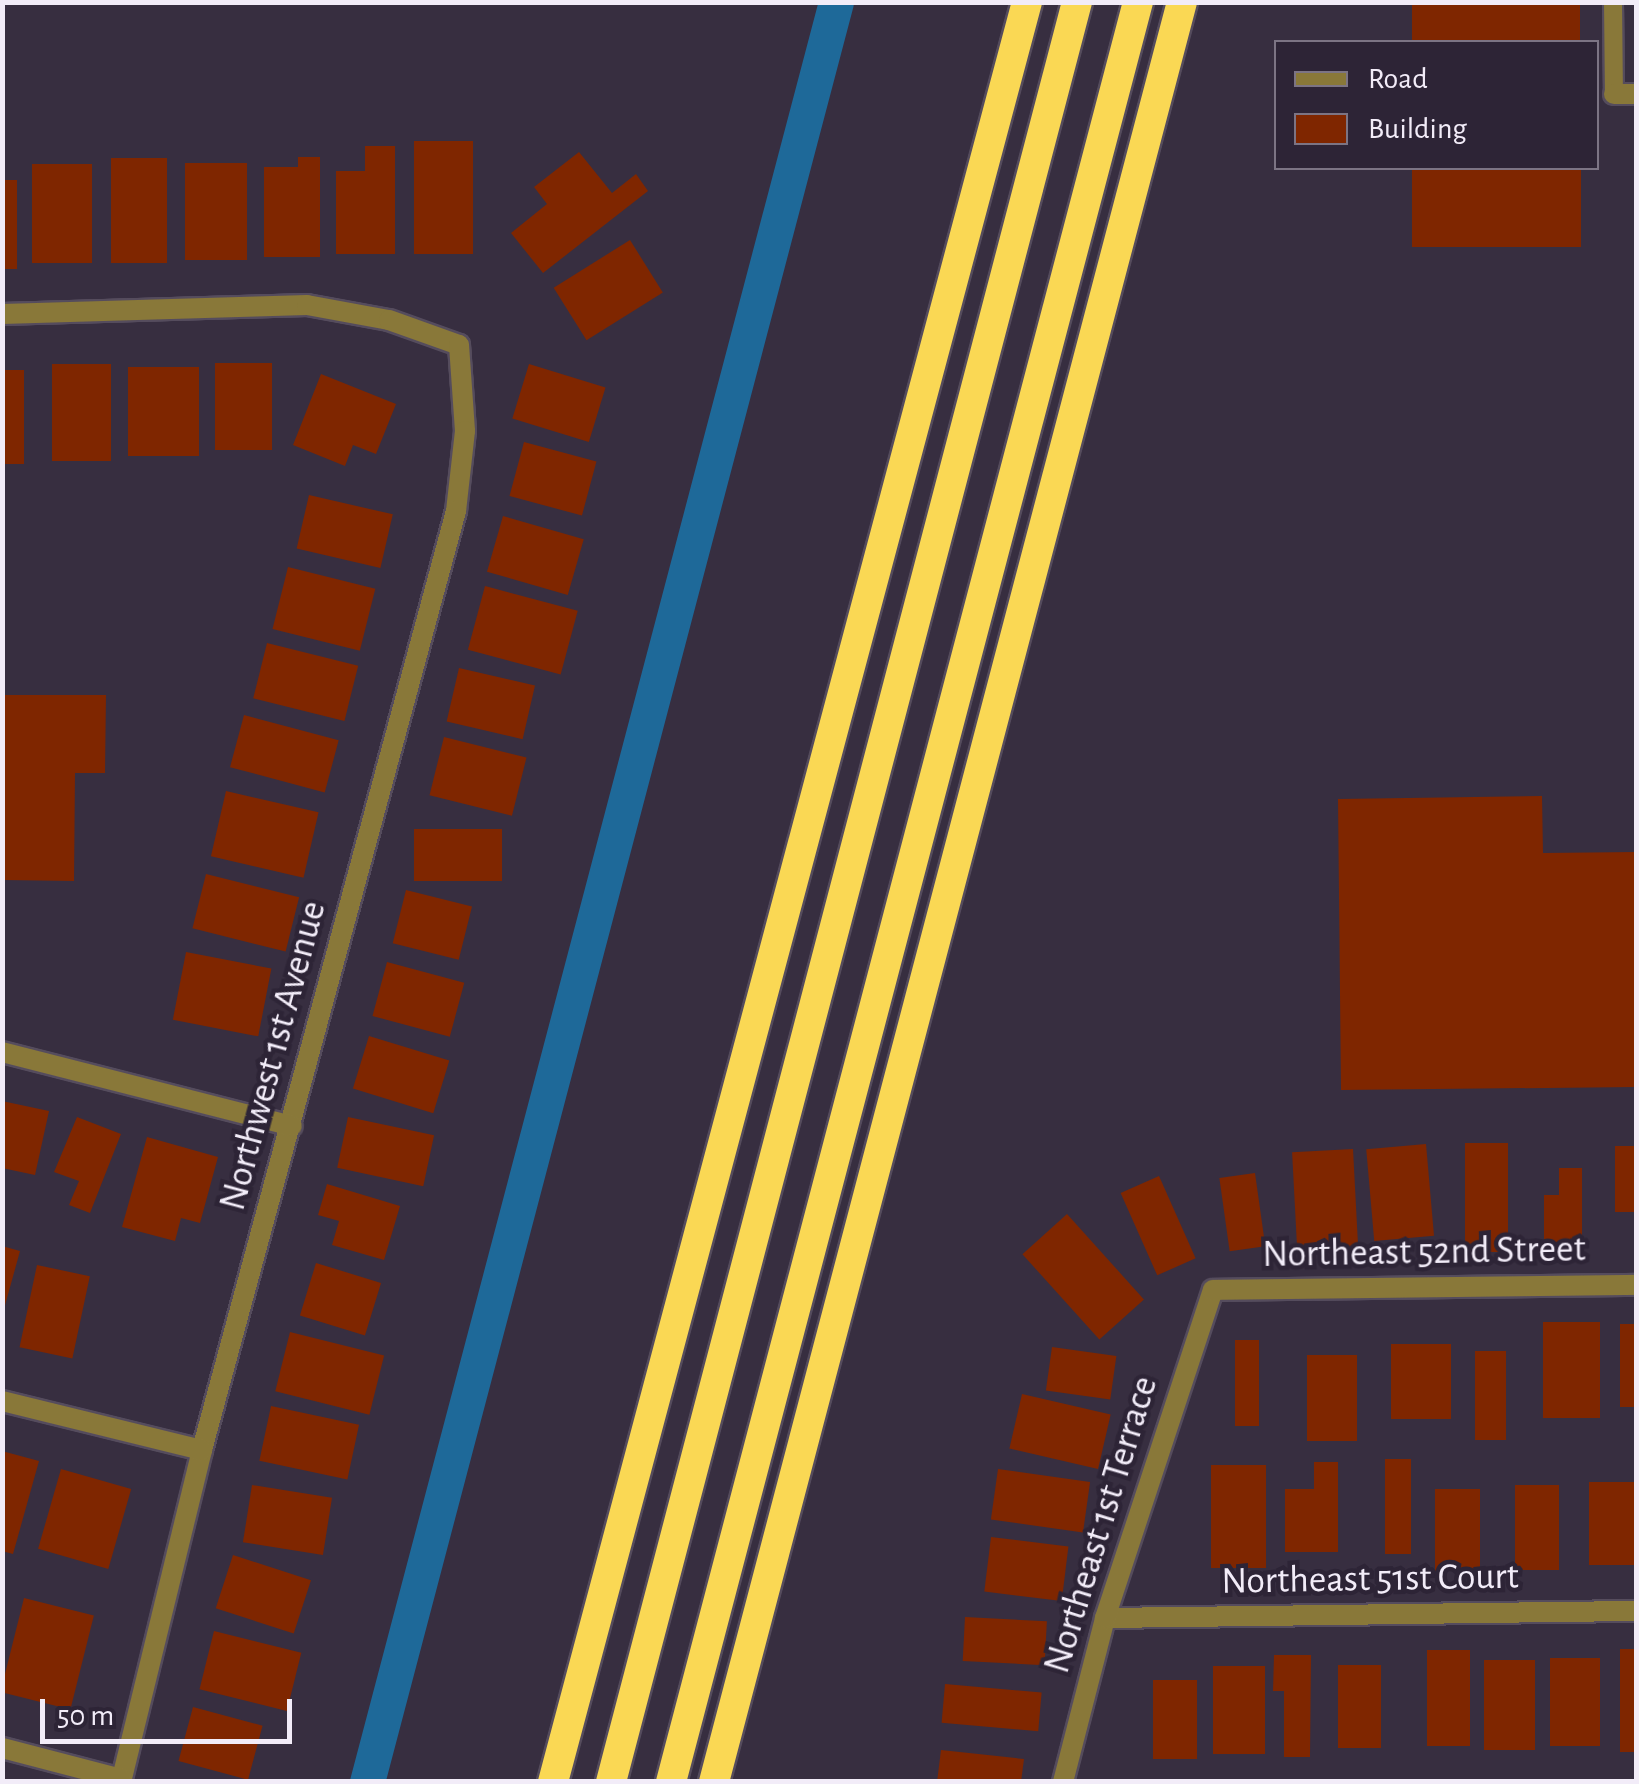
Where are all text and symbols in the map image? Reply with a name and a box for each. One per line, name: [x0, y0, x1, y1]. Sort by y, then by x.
legend: [1274, 40, 1599, 170]
text: Road: [1368, 64, 1428, 94]
text: Building: [1368, 114, 1467, 144]
street label: Northwest 1st Avenue: [211, 896, 337, 1216]
street label: Northeast 52nd Street: [1262, 1227, 1586, 1279]
street label: Northeast 1st Terrace: [1035, 1371, 1169, 1679]
street label: Northeast 51st Court: [1221, 1555, 1519, 1605]
scale bar: [45, 1679, 298, 1741]
text: 50 m: [57, 1701, 114, 1731]

